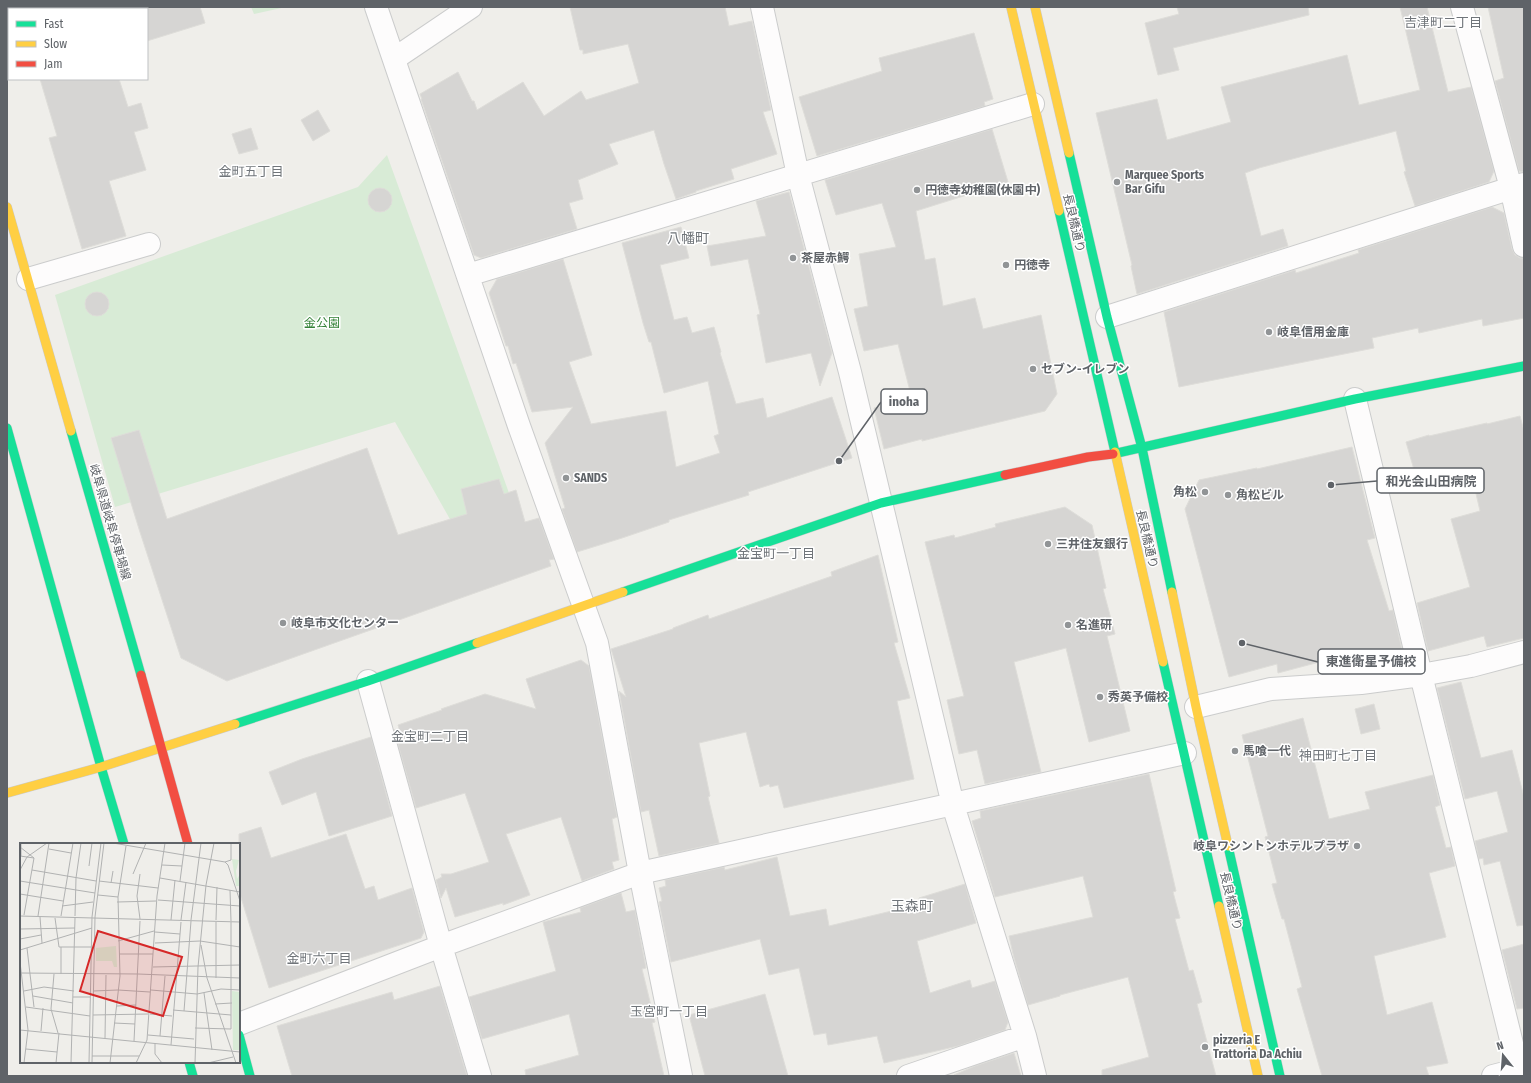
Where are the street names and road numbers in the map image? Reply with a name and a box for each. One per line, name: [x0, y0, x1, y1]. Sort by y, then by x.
street label: 長良橋通り: [1060, 192, 1088, 254]
street label: 岐阜県道岐阜停車場線: [87, 462, 133, 582]
street label: 長良橋通り: [1133, 508, 1161, 570]
street label: 長良橋通り: [1217, 870, 1245, 932]

